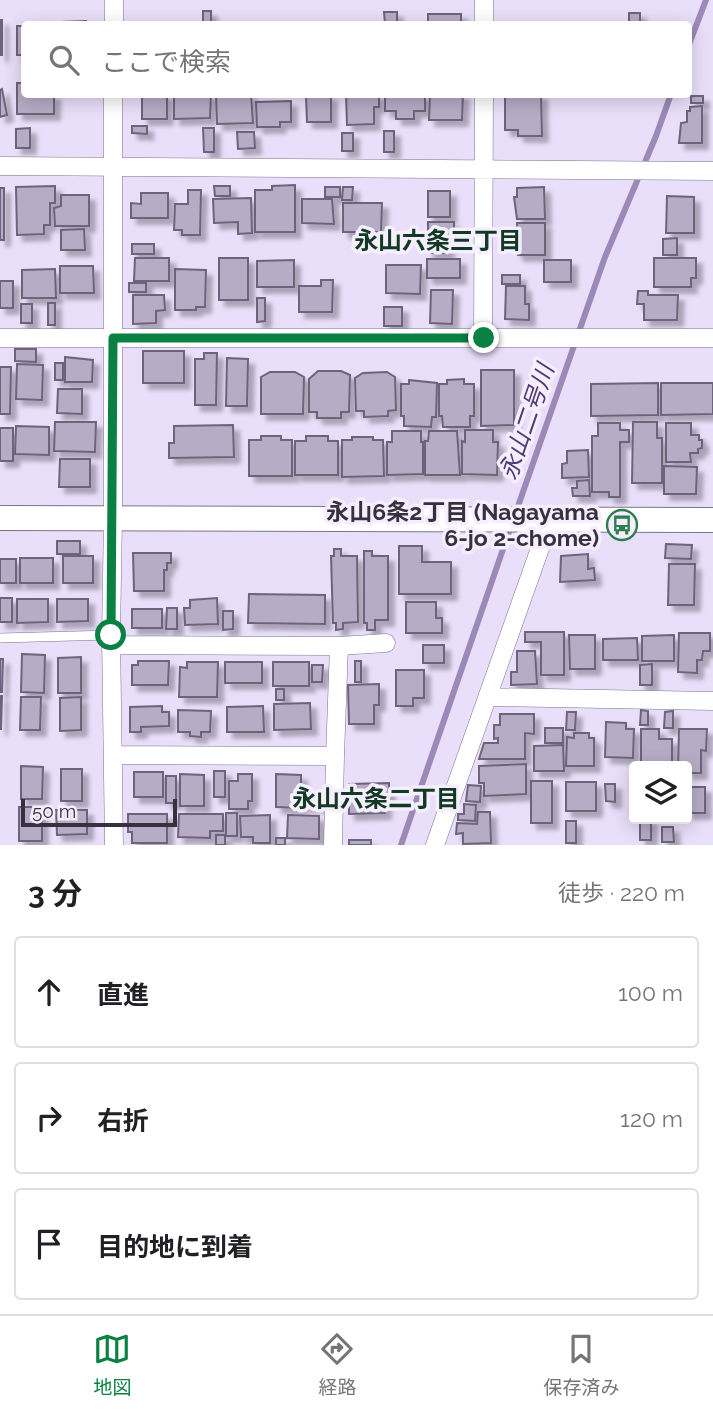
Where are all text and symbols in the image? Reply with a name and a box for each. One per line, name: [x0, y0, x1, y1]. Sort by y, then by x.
search box: [21, 21, 692, 98]
icon: search: [45, 41, 83, 79]
text: ここで検索: [101, 47, 231, 77]
district label: 永山六条三丁目: [354, 226, 522, 255]
route end: [468, 322, 499, 353]
water label: 永山二号川: [493, 358, 561, 483]
place label: 永山6条2丁目 (Nagayama 6-jo 2-chome): [326, 498, 599, 551]
bus stop icon: 永山6条2丁目 (Nagayama 6-jo 2-chome): [605, 508, 639, 542]
route start: [95, 619, 126, 650]
map controls: [629, 761, 692, 824]
button: layers: [629, 761, 692, 824]
district label: 永山六条二丁目: [292, 784, 460, 813]
scale bar: [21, 796, 177, 828]
text: 50 m: [32, 800, 76, 822]
text: 3 分: [28, 876, 82, 911]
text: 徒歩 · 220 m: [558, 879, 685, 906]
icon: ahead: [30, 973, 68, 1011]
text: 100 m: [618, 979, 683, 1006]
text: 直進: [97, 980, 149, 1010]
icon: right: [30, 1099, 68, 1137]
text: 120 m: [620, 1105, 683, 1132]
text: 右折: [97, 1106, 149, 1136]
icon: arrive: [30, 1225, 68, 1263]
text: 目的地に到着: [97, 1232, 253, 1262]
tab: 地図: [93, 1330, 132, 1399]
tab: 経路: [318, 1330, 357, 1399]
tab: 保存済み: [543, 1330, 620, 1399]

